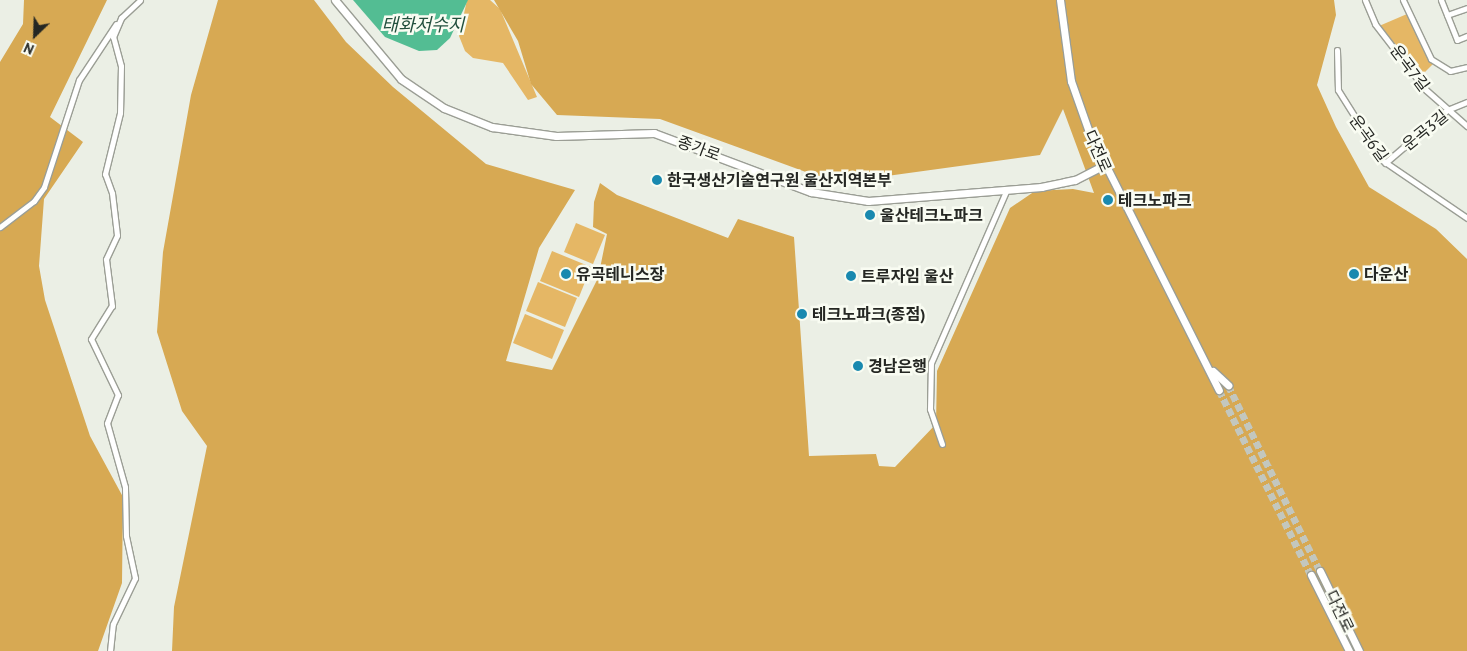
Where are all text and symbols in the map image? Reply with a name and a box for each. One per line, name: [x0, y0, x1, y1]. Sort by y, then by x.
north arrow: [10, 10, 60, 60]
water label: 태화저수지: [382, 14, 464, 36]
text: N: [21, 39, 37, 59]
street label: 운곡7길: [1386, 41, 1434, 95]
street label: 운곡3길: [1398, 106, 1452, 154]
street label: 운곡6길: [1346, 111, 1392, 165]
street label: 다전로: [1080, 127, 1116, 175]
street label: 종가로: [675, 131, 723, 165]
place label: 한국생산기술연구원 울산지역본부: [667, 170, 892, 190]
marker: 한국생산기술연구원 울산지역본부: [651, 174, 663, 186]
place label: 테크노파크: [1118, 190, 1192, 210]
marker: 테크노파크: [1102, 194, 1114, 206]
place label: 울산테크노파크: [880, 205, 983, 225]
marker: 울산테크노파크: [864, 209, 876, 221]
place label: 유곡테니스장: [576, 264, 664, 284]
place label: 다운산: [1364, 264, 1408, 284]
place label: 트루자임 울산: [861, 266, 953, 286]
marker: 유곡테니스장: [560, 268, 572, 280]
marker: 다운산: [1348, 268, 1360, 280]
marker: 트루자임 울산: [845, 270, 857, 282]
place label: 테크노파크(종점): [812, 304, 926, 324]
marker: 테크노파크(종점): [796, 308, 808, 320]
place label: 경남은행: [868, 356, 927, 376]
marker: 경남은행: [852, 360, 864, 372]
street label: 다전로: [1322, 587, 1358, 635]

